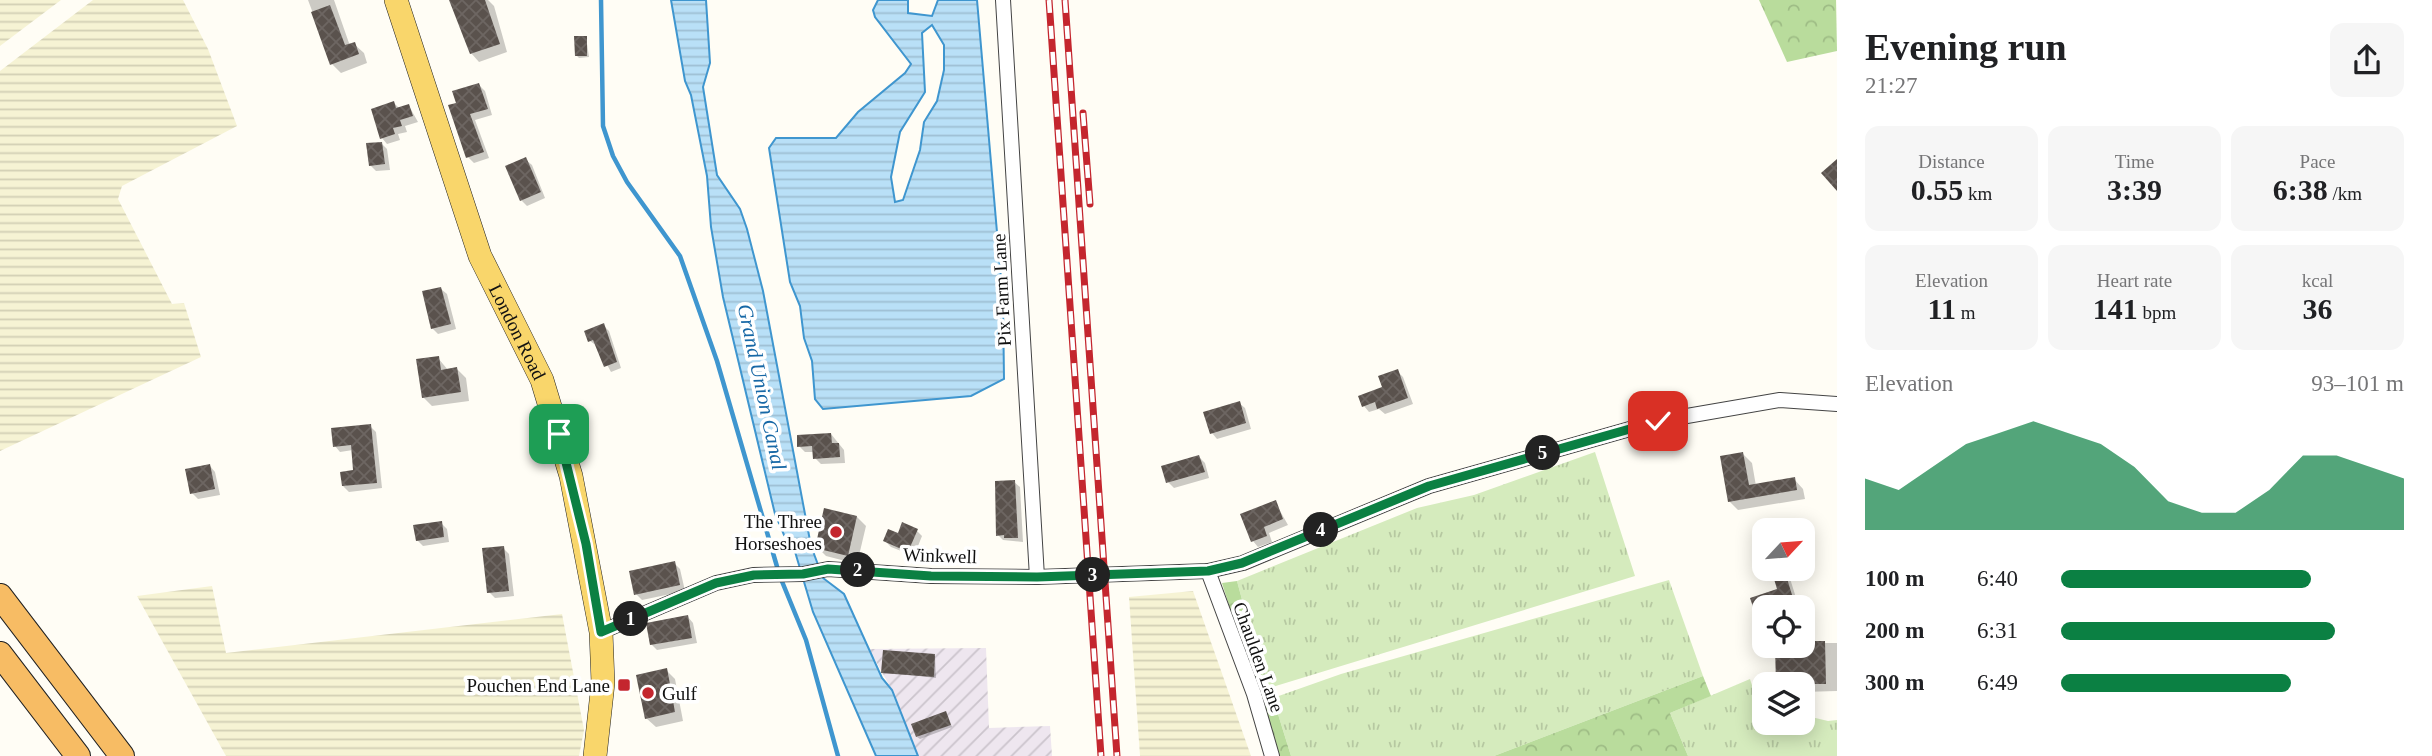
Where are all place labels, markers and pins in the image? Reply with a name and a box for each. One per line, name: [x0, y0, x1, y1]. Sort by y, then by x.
pin: [1628, 391, 1688, 451]
pin: [529, 404, 589, 464]
pin: 5: [1526, 435, 1560, 470]
place label: The Three Horseshoes: [734, 511, 822, 554]
pin: 4: [1304, 512, 1338, 548]
marker: The Three Horseshoes: [828, 524, 844, 540]
pin: 2: [840, 552, 876, 588]
pin: 3: [1076, 558, 1110, 592]
pin: 1: [614, 602, 648, 636]
place label: Pouchen End Lane: [466, 675, 610, 696]
marker: Pouchen End Lane: [616, 677, 632, 693]
place label: Gulf: [662, 683, 698, 704]
marker: Gulf: [640, 685, 656, 701]

